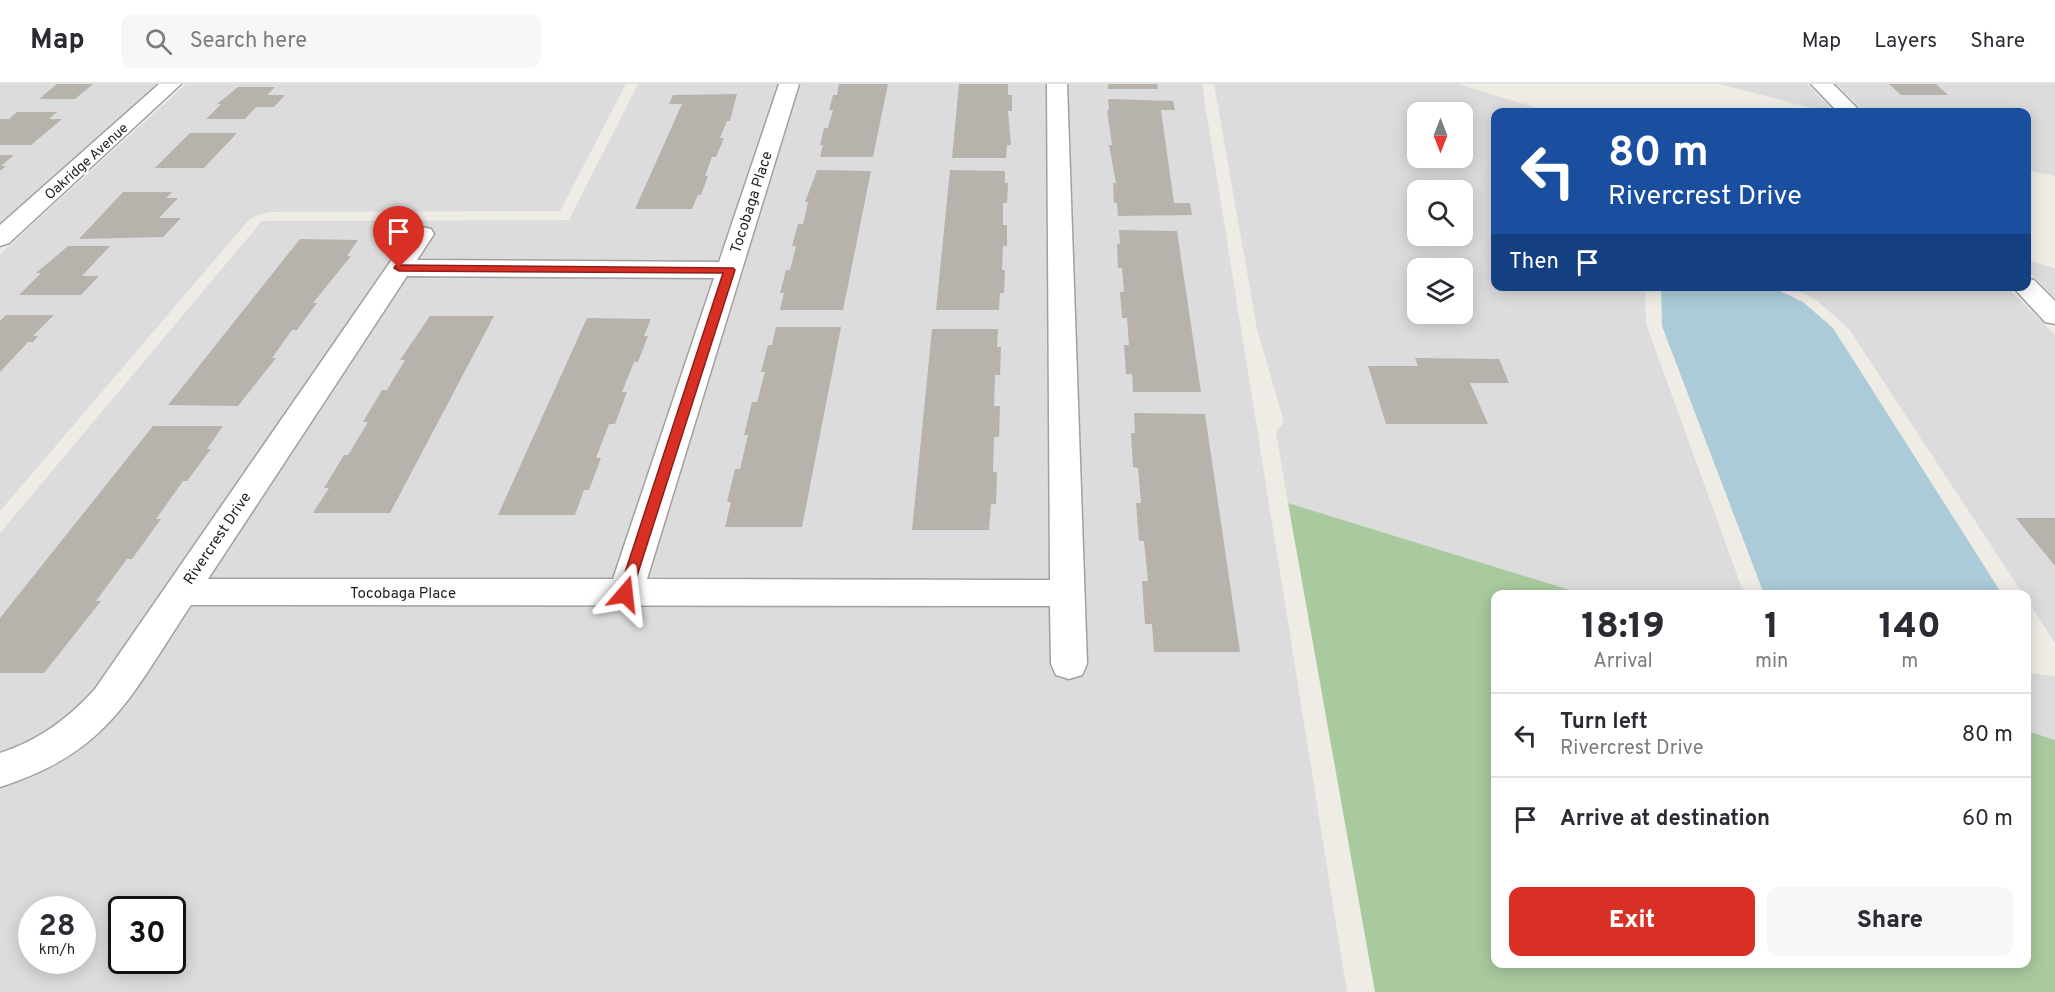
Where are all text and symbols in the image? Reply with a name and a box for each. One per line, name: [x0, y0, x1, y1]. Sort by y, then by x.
search box: [121, 14, 541, 68]
text: Map: [30, 23, 85, 59]
icon: search: [142, 25, 175, 58]
text: Search here: [190, 28, 307, 55]
text: Map: [1802, 28, 1841, 55]
text: Layers: [1874, 28, 1937, 55]
text: Share: [1970, 28, 2025, 55]
north arrow: [1407, 102, 1473, 168]
map controls: [1407, 102, 1473, 324]
street label: Oakridge Avenue: [42, 120, 132, 204]
text: 80 m: [1608, 128, 1709, 181]
icon: left: [1509, 132, 1587, 210]
street label: Tocobaga Place: [727, 149, 778, 256]
button: search: [1407, 180, 1473, 246]
text: Rivercrest Drive: [1608, 180, 1802, 214]
pin: [373, 206, 424, 268]
icon: arrive: [382, 215, 415, 248]
icon: arrive: [1571, 246, 1604, 279]
text: Then: [1509, 249, 1559, 276]
button: layers: [1407, 258, 1473, 324]
street label: Rivercrest Drive: [180, 489, 256, 589]
position arrow: [593, 562, 657, 626]
street label: Tocobaga Place: [350, 585, 456, 604]
text: 18:19: [1581, 605, 1665, 651]
text: 1: [1764, 605, 1779, 651]
text: 140: [1878, 605, 1941, 651]
text: Arrival: [1593, 649, 1653, 675]
text: min: [1755, 649, 1788, 675]
text: m: [1901, 649, 1918, 675]
text: Turn left: [1560, 709, 1648, 736]
icon: left: [1509, 719, 1542, 752]
text: 80 m: [1962, 722, 2013, 749]
text: Rivercrest Drive: [1560, 736, 1703, 762]
icon: arrive: [1509, 803, 1542, 836]
text: Arrive at destination: [1560, 806, 1770, 833]
text: 60 m: [1962, 806, 2013, 833]
button: Exit: [1509, 887, 1755, 956]
button: Share: [1767, 887, 2013, 956]
speed limit sign: 30: [108, 896, 186, 974]
text: 28: [38, 909, 76, 946]
text: km/h: [39, 941, 75, 960]

